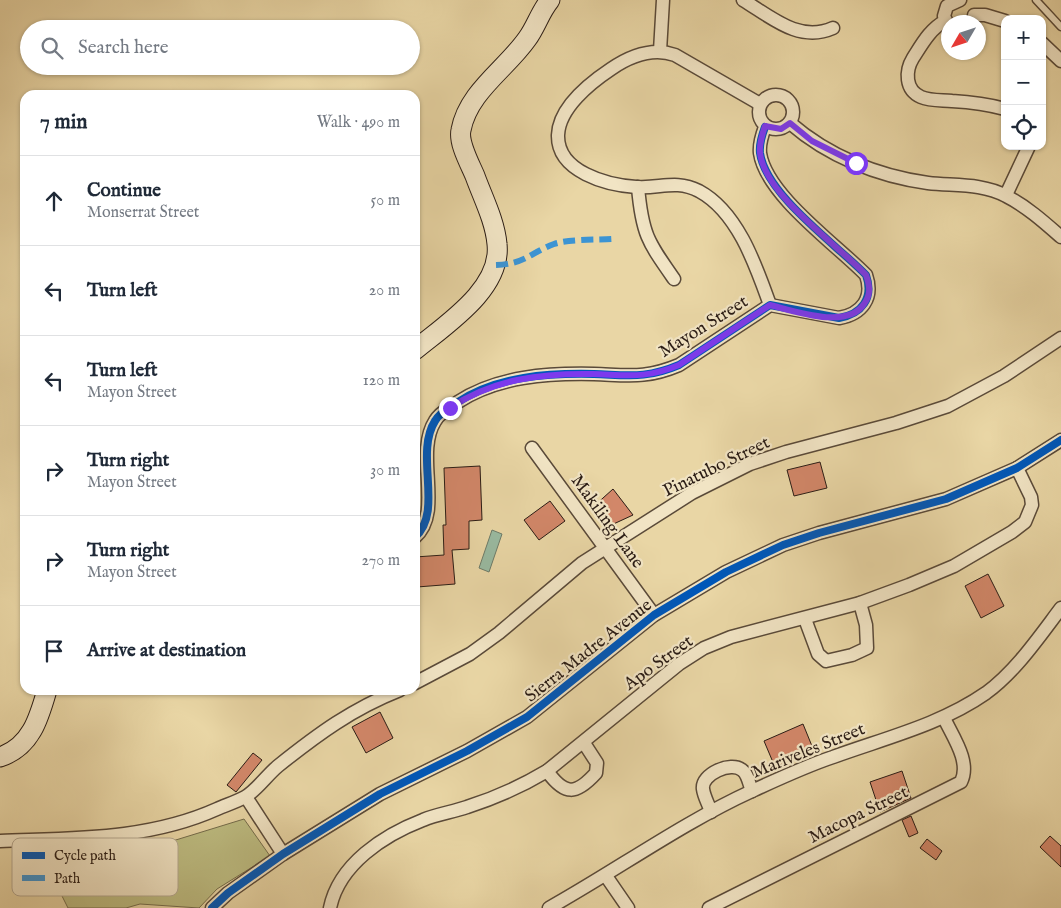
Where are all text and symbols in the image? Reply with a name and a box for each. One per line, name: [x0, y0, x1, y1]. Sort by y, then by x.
north arrow: [941, 15, 986, 60]
map controls: [1001, 15, 1046, 150]
button: +: [1001, 15, 1046, 60]
search box: [20, 20, 420, 75]
icon: search: [38, 34, 66, 62]
text: Search here: [78, 36, 169, 60]
button: −: [1001, 60, 1046, 105]
button: locate: [1001, 105, 1046, 150]
text: 7 min: [40, 109, 87, 136]
text: Walk · 490 m: [317, 113, 400, 133]
route start: [845, 152, 868, 175]
text: Continue: [87, 179, 161, 203]
icon: ahead: [40, 187, 68, 215]
text: 50 m: [371, 191, 400, 211]
text: Monserrat Street: [87, 203, 199, 223]
icon: left: [40, 277, 68, 305]
text: Turn left: [87, 279, 158, 303]
text: 20 m: [369, 281, 400, 301]
street label: Mayon Street: [655, 291, 753, 364]
text: Turn left: [87, 359, 158, 383]
icon: left: [40, 367, 68, 395]
text: 120 m: [363, 371, 400, 391]
text: Mayon Street: [87, 383, 177, 403]
route end: [439, 397, 462, 420]
street label: Pinatubo Street: [659, 432, 774, 503]
text: Turn right: [87, 449, 169, 473]
icon: right: [40, 457, 68, 485]
text: 30 m: [370, 461, 400, 481]
street label: Makiling Lane: [565, 470, 649, 573]
text: Mayon Street: [87, 473, 177, 493]
text: Turn right: [87, 539, 169, 563]
icon: right: [40, 547, 68, 575]
text: 270 m: [361, 551, 400, 571]
text: Mayon Street: [87, 563, 177, 583]
street label: Sierra Madre Avenue: [521, 594, 657, 708]
street label: Apo Street: [619, 630, 698, 697]
icon: arrive: [40, 637, 68, 665]
text: Arrive at destination: [87, 639, 246, 663]
street label: Mariveles Street: [748, 718, 869, 785]
street label: Macopa Street: [805, 781, 912, 849]
legend: [12, 838, 178, 896]
text: Cycle path: [54, 847, 116, 865]
text: Path: [54, 870, 81, 888]

